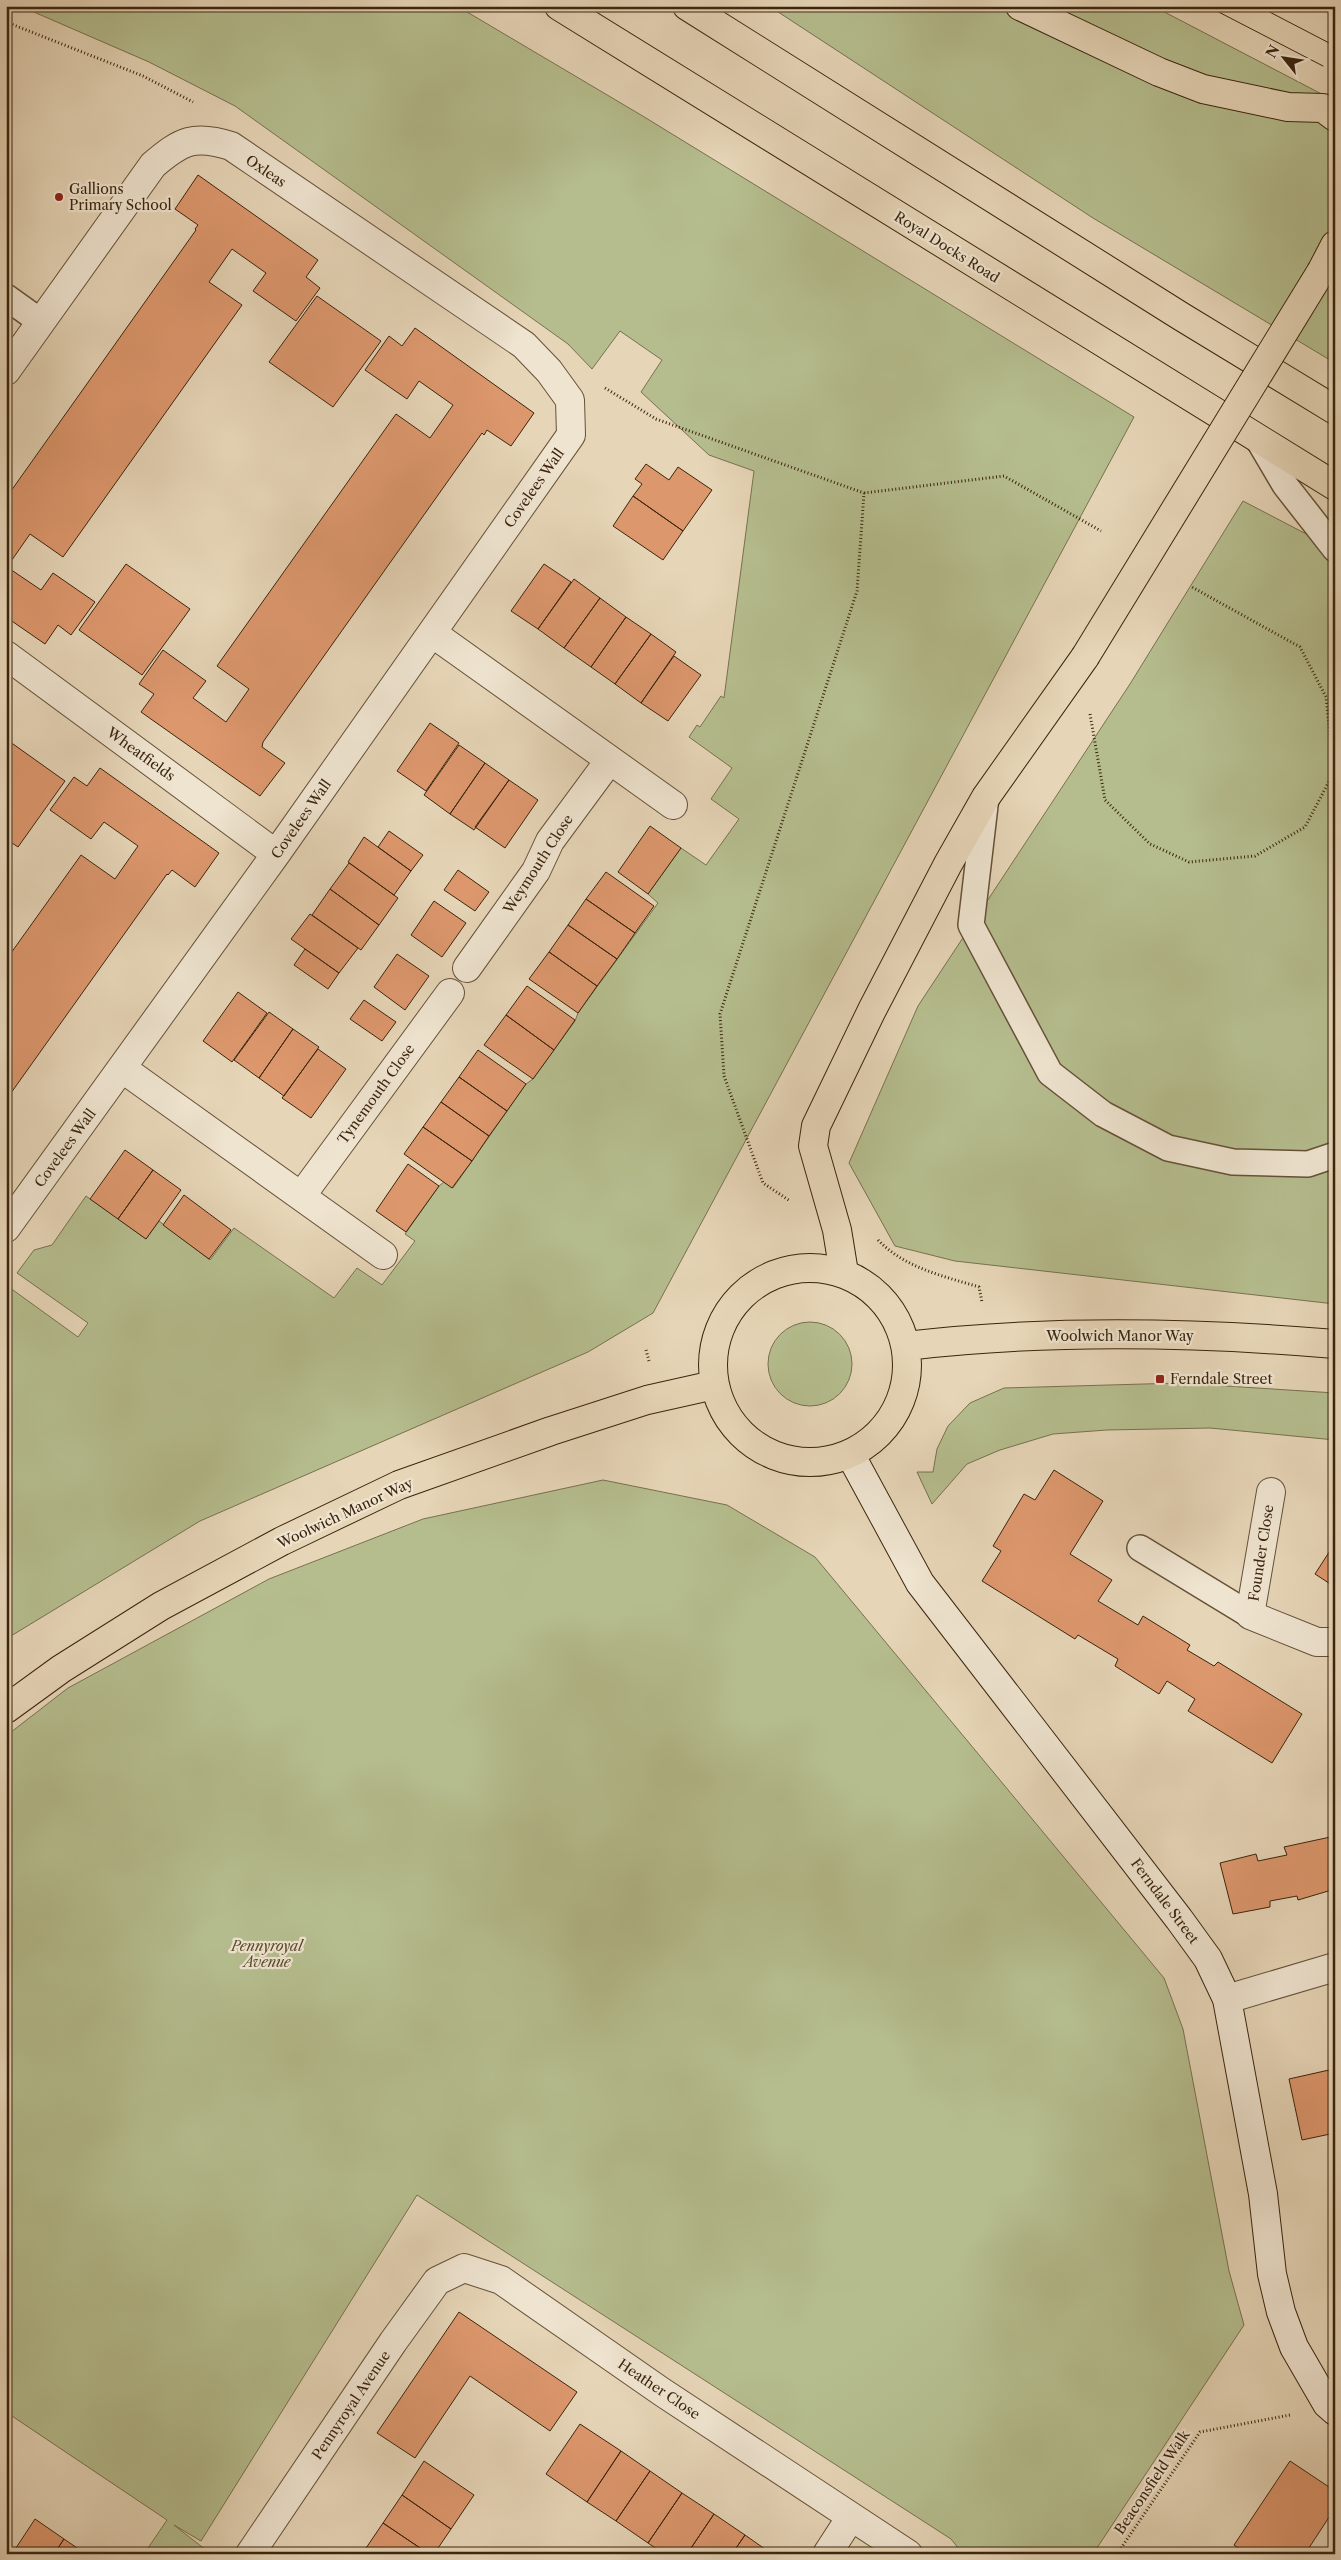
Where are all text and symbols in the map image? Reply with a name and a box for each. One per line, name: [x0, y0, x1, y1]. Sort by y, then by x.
north arrow: [1258, 32, 1308, 82]
text: N: [1262, 42, 1284, 61]
street label: Oxleas: [242, 151, 290, 191]
place label: Gallions Primary School: [69, 180, 172, 214]
marker: Gallions Primary School: [53, 191, 65, 203]
street label: Royal Docks Road: [891, 207, 1003, 287]
street label: Covelees Wall: [500, 445, 568, 531]
street label: Wheatfields: [103, 723, 179, 785]
street label: Covelees Wall: [267, 776, 335, 862]
street label: Weymouth Close: [499, 811, 577, 918]
street label: Tynemouth Close: [334, 1040, 419, 1148]
street label: Covelees Wall: [30, 1105, 100, 1191]
street label: Woolwich Manor Way: [1045, 1327, 1194, 1345]
place label: Ferndale Street: [1170, 1370, 1272, 1388]
marker: Ferndale Street: [1154, 1373, 1166, 1385]
street label: Woolwich Manor Way: [273, 1474, 416, 1553]
street label: Founder Close: [1244, 1503, 1278, 1603]
street label: Ferndale Street: [1127, 1855, 1203, 1947]
park label: Pennyroyal Avenue: [230, 1937, 304, 1971]
street label: Pennyroyal Avenue: [308, 2347, 394, 2463]
street label: Heather Close: [614, 2355, 704, 2423]
street label: Beaconsfield Walk: [1110, 2426, 1194, 2538]

